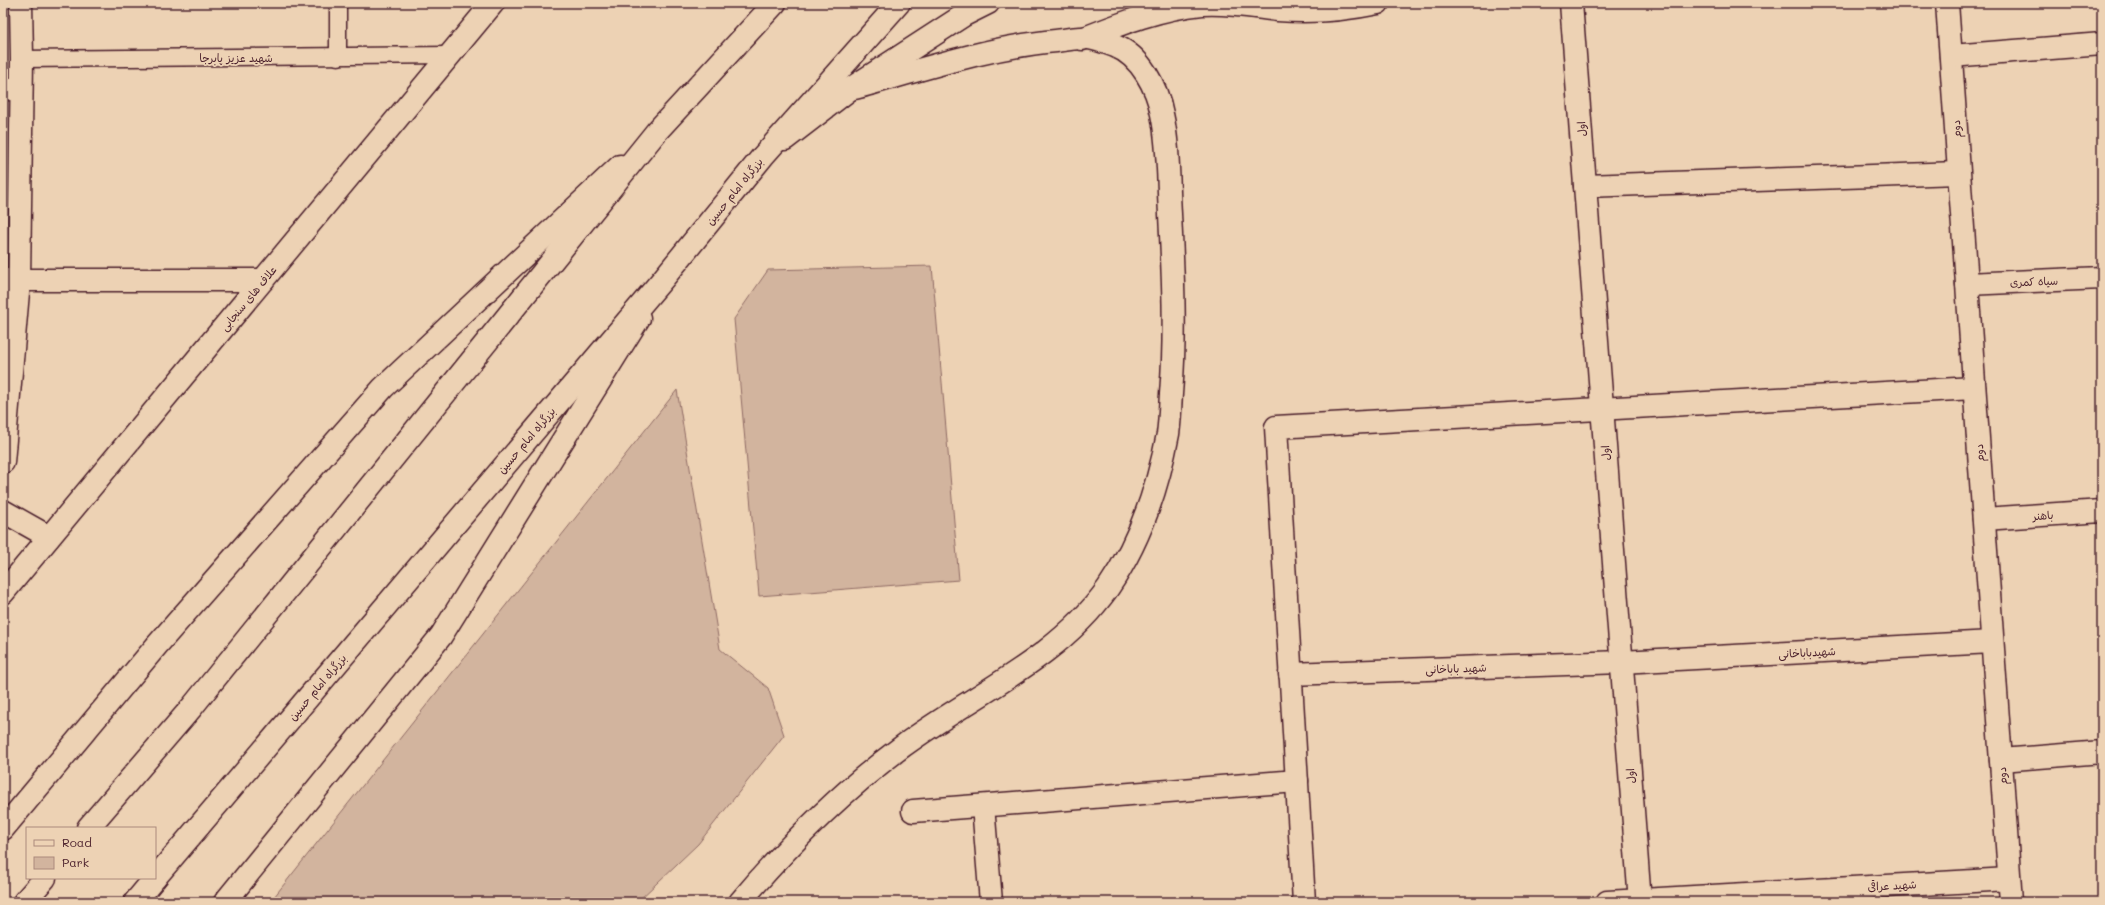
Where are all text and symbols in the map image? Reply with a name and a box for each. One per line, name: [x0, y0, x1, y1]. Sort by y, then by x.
street label: شهید عزیز پابرجا: [199, 50, 273, 66]
street label: دوم: [1948, 119, 1966, 138]
street label: اول: [1573, 121, 1589, 137]
street label: بزرگراه امام حسین: [702, 154, 767, 229]
street label: علاف های سنجابی: [216, 262, 280, 334]
street label: سیاه کمری: [2010, 273, 2058, 289]
street label: بزرگراه امام حسین: [494, 404, 560, 478]
street label: دوم: [1971, 443, 1989, 462]
street label: اول: [1597, 445, 1613, 461]
street label: باهنر: [2031, 507, 2054, 524]
street label: شهیدباباخانی: [1778, 643, 1836, 662]
street label: بزرگراه امام حسین: [285, 651, 351, 725]
street label: شهید باباخانی: [1425, 659, 1487, 678]
street label: دوم: [1994, 766, 2012, 785]
street label: اول: [1622, 768, 1638, 784]
legend: [26, 827, 156, 879]
text: Road: [62, 834, 92, 850]
text: Park: [62, 854, 89, 870]
street label: شهید عراقی: [1867, 876, 1917, 894]

